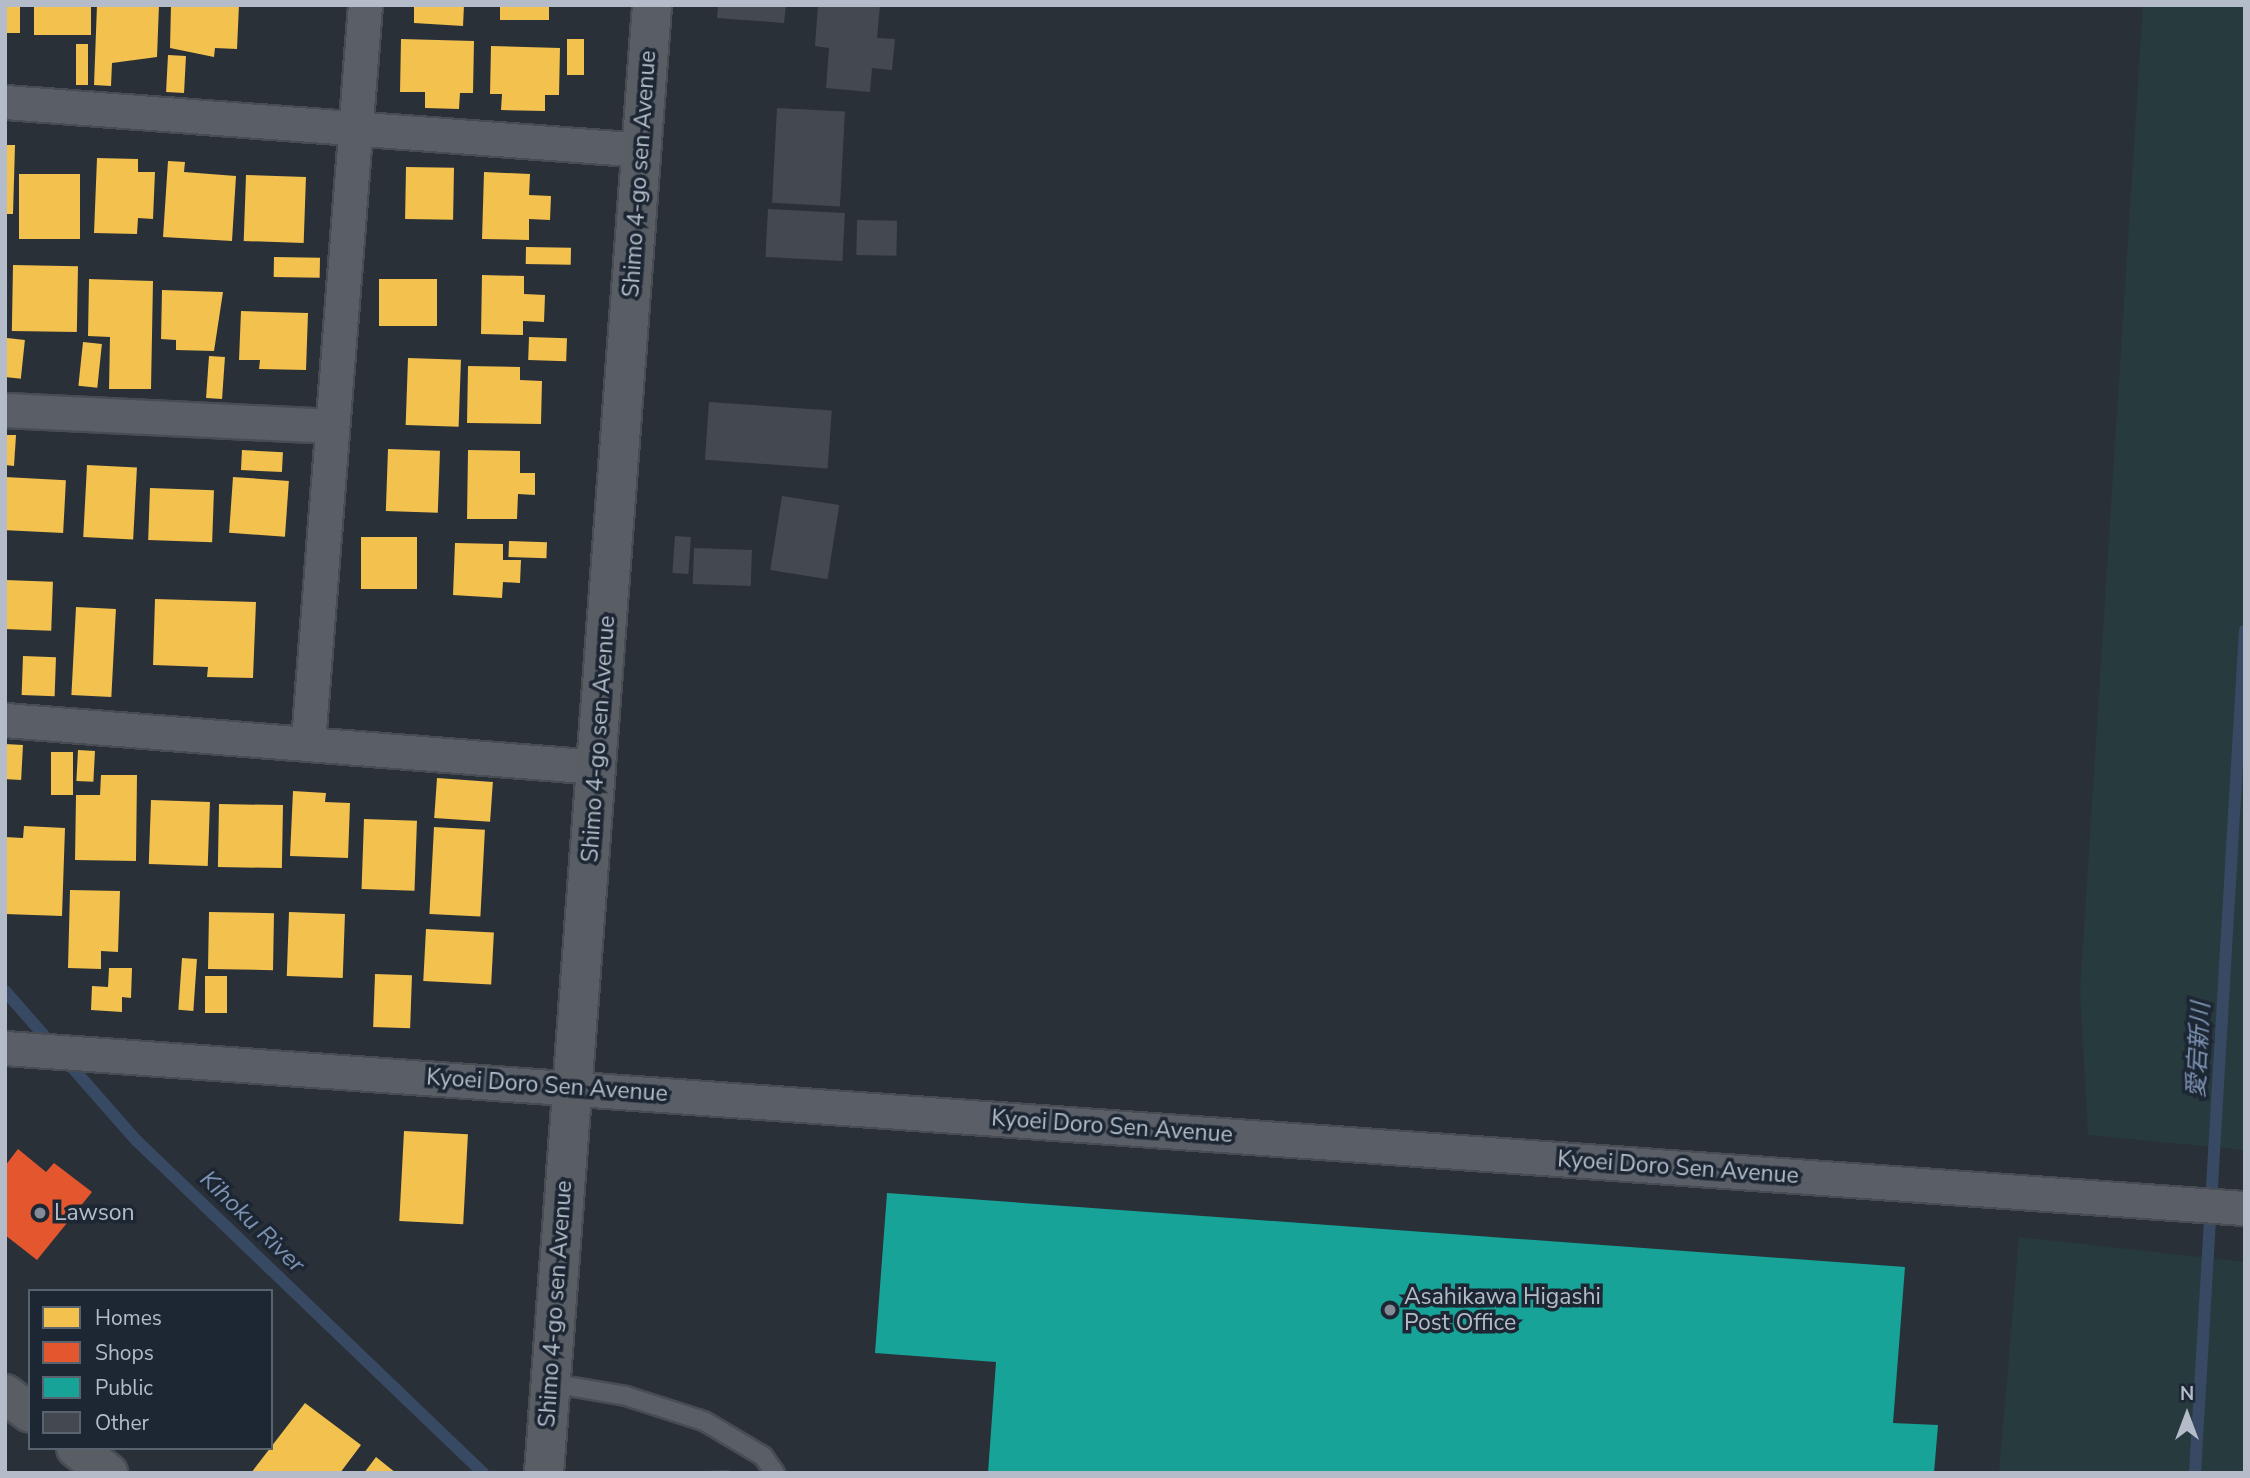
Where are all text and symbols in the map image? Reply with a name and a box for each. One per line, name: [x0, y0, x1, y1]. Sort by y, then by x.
street label: Shimo 4-go sen Avenue: [618, 50, 662, 298]
street label: Shimo 4-go sen Avenue: [577, 615, 621, 863]
water label: 愛宕新川: [2182, 1001, 2216, 1099]
street label: Kyoei Doro Sen Avenue: [425, 1064, 669, 1108]
street label: Kyoei Doro Sen Avenue: [990, 1105, 1234, 1149]
street label: Kyoei Doro Sen Avenue: [1556, 1146, 1800, 1190]
water label: Kihoku River: [194, 1165, 310, 1279]
street label: Shimo 4-go sen Avenue: [534, 1180, 578, 1428]
place label: Lawson: [54, 1199, 135, 1227]
marker: Lawson: [32, 1205, 48, 1221]
place label: Asahikawa Higashi Post Office: [1404, 1283, 1601, 1337]
legend: [28, 1289, 273, 1450]
marker: Asahikawa Higashi Post Office: [1382, 1302, 1398, 1318]
text: Homes: [95, 1304, 162, 1332]
text: Shops: [95, 1339, 154, 1367]
text: Public: [95, 1374, 153, 1402]
north arrow: [2152, 1380, 2222, 1450]
text: N: [2180, 1381, 2194, 1407]
text: Other: [95, 1409, 149, 1437]

